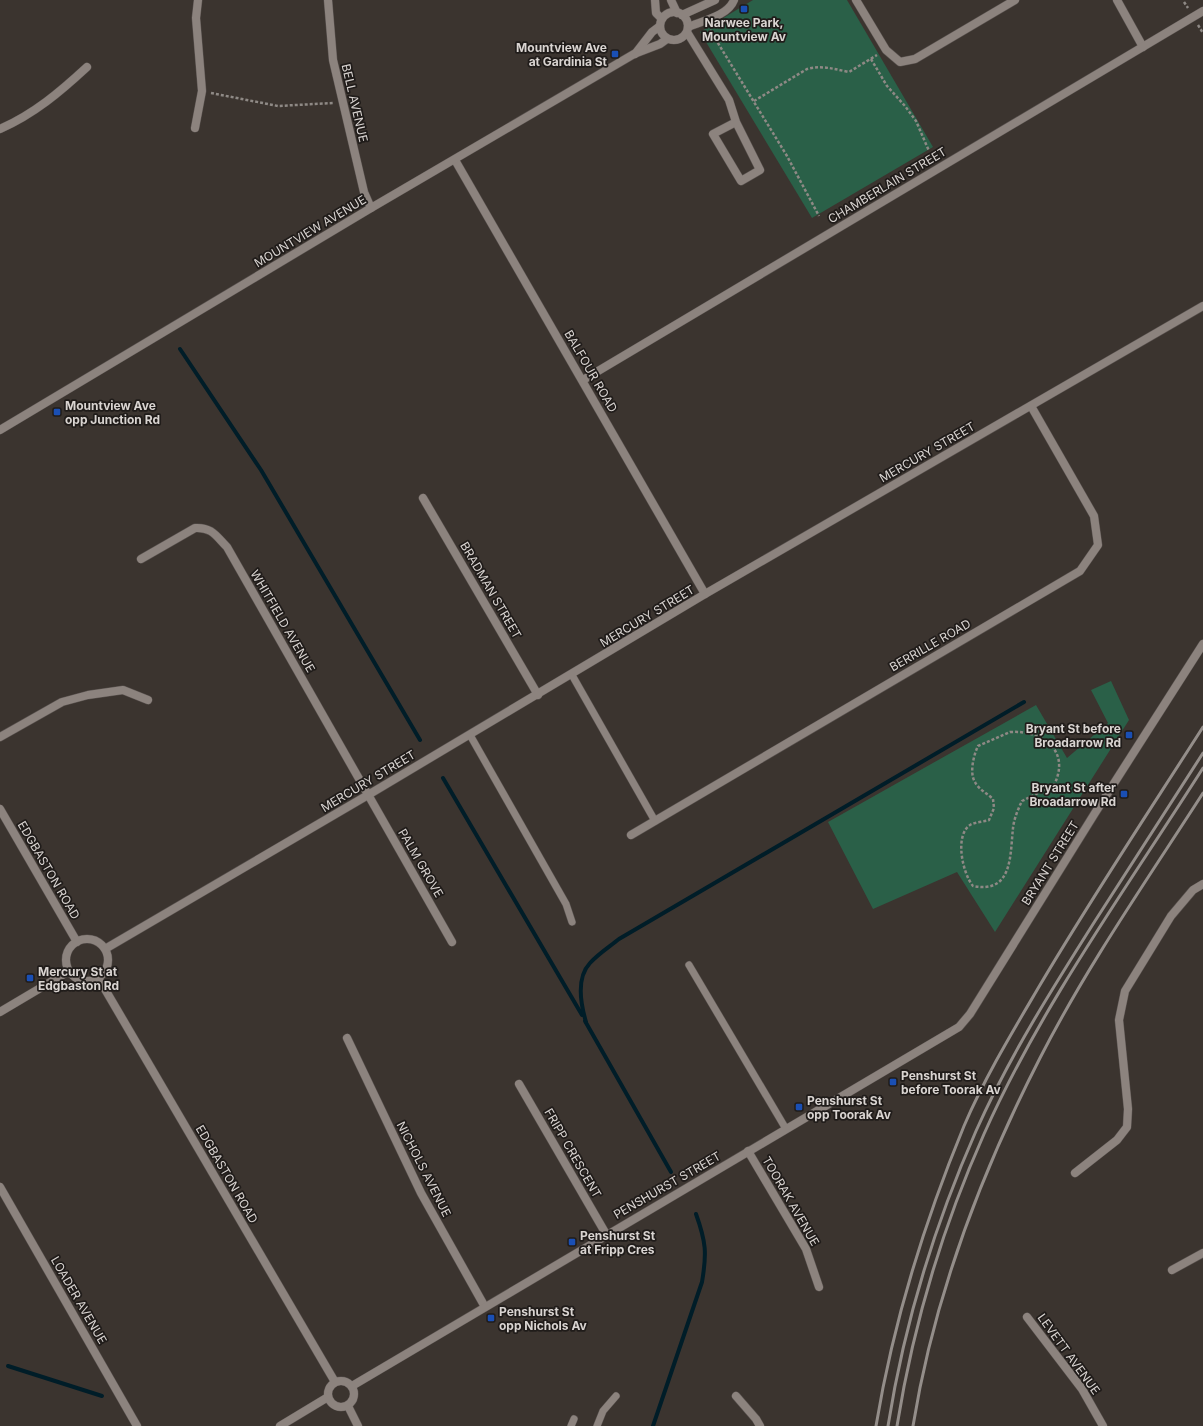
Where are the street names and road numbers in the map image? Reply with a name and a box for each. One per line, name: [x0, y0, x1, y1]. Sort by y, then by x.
street label: BELL AVENUE: [339, 62, 371, 144]
street label: CHAMBERLAIN STREET: [825, 144, 949, 226]
street label: MOUNTVIEW AVENUE: [251, 192, 369, 270]
street label: BALFOUR ROAD: [561, 327, 621, 415]
street label: MERCURY STREET: [877, 418, 978, 485]
street label: BRADMAN STREET: [457, 539, 525, 641]
street label: WHITFIELD AVENUE: [247, 567, 319, 675]
street label: MERCURY STREET: [597, 582, 697, 650]
street label: BERRILLE ROAD: [887, 616, 973, 674]
street label: MERCURY STREET: [318, 747, 418, 815]
street label: EDGBASTON ROAD: [15, 818, 83, 922]
street label: BRYANT STREET: [1018, 818, 1082, 908]
street label: PALM GROVE: [395, 826, 447, 900]
street label: FRIPP CRESCENT: [541, 1106, 605, 1201]
street label: NICHOLS AVENUE: [393, 1119, 455, 1219]
street label: EDGBASTON ROAD: [193, 1122, 261, 1226]
street label: PENSHURST STREET: [611, 1148, 724, 1222]
street label: TOORAK AVENUE: [759, 1153, 823, 1249]
street label: LOADER AVENUE: [48, 1254, 110, 1346]
street label: LEVETT AVENUE: [1035, 1311, 1103, 1397]

